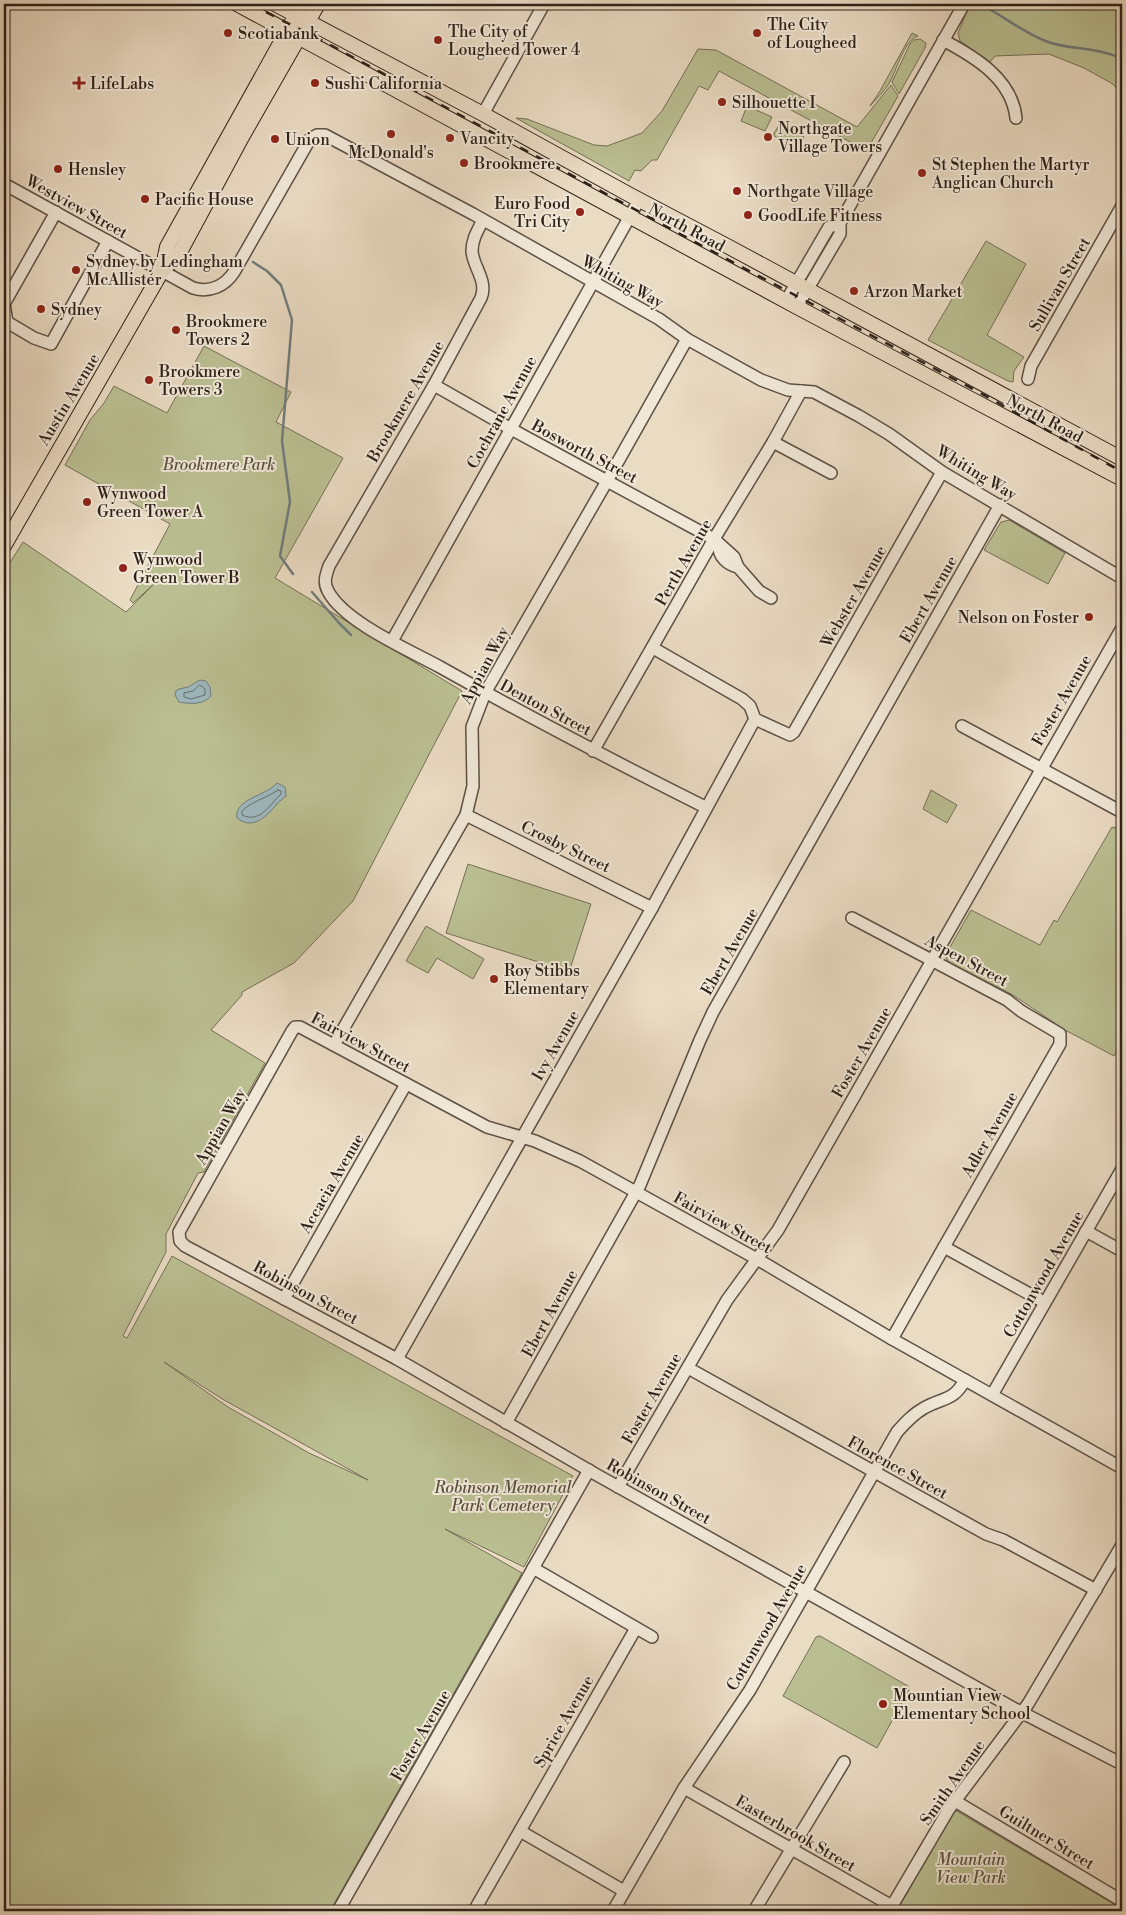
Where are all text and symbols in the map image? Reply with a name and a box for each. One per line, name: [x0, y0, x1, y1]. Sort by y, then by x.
place label: The City of Lougheed: [767, 15, 857, 53]
place label: The City of Lougheed Tower 4: [448, 22, 581, 60]
place label: Scotiabank: [238, 24, 320, 44]
marker: Scotiabank: [222, 27, 234, 39]
marker: The City of Lougheed: [751, 27, 763, 39]
marker: The City of Lougheed Tower 4: [432, 34, 444, 46]
place label: LifeLabs: [90, 74, 154, 94]
place label: Sushi California: [325, 74, 443, 94]
marker: LifeLabs: [72, 76, 86, 90]
marker: Sushi California: [309, 77, 321, 89]
place label: Silhouette I: [732, 93, 816, 113]
marker: Silhouette I: [716, 96, 728, 108]
place label: Northgate Village Towers: [777, 119, 882, 157]
marker: McDonald's: [385, 128, 397, 140]
place label: Vancity: [459, 129, 515, 149]
place label: Union: [285, 130, 330, 150]
marker: Northgate Village Towers: [762, 131, 774, 143]
marker: Vancity: [444, 132, 456, 144]
marker: Union: [269, 133, 281, 145]
place label: McDonald's: [348, 143, 434, 163]
place label: Brookmere: [473, 154, 555, 174]
place label: St Stephen the Martyr Anglican Church: [931, 155, 1089, 193]
marker: Brookmere: [458, 157, 470, 169]
place label: Hensley: [68, 160, 126, 180]
marker: Hensley: [52, 163, 64, 175]
marker: St Stephen the Martyr Anglican Church: [916, 167, 928, 179]
street label: Westview Street: [21, 170, 131, 243]
place label: Northgate Village: [747, 182, 873, 202]
marker: Northgate Village: [731, 185, 743, 197]
place label: Pacific House: [155, 190, 254, 210]
marker: Pacific House: [139, 193, 151, 205]
place label: Euro Food Tri City: [494, 194, 570, 232]
street label: North Road: [645, 199, 728, 256]
marker: Euro Food Tri City: [574, 206, 586, 218]
place label: GoodLife Fitness: [758, 206, 882, 226]
marker: GoodLife Fitness: [742, 209, 754, 221]
street label: Sullivan Street: [1025, 234, 1095, 335]
street label: Whiting Way: [577, 251, 667, 313]
place label: Sydney by Ledingham McAllister: [86, 252, 243, 290]
marker: Sydney by Ledingham McAllister: [70, 264, 82, 276]
place label: Arzon Market: [863, 282, 963, 302]
marker: Arzon Market: [848, 285, 860, 297]
place label: Sydney: [51, 300, 102, 320]
marker: Sydney: [35, 303, 47, 315]
place label: Brookmere Towers 2: [185, 312, 267, 350]
marker: Brookmere Towers 2: [170, 324, 182, 336]
street label: Brookmere Avenue: [362, 337, 449, 467]
street label: Austin Avenue: [33, 350, 104, 450]
street label: Cochrane Avenue: [463, 353, 541, 472]
place label: Brookmere Towers 3: [158, 362, 240, 400]
marker: Brookmere Towers 3: [143, 374, 155, 386]
street label: North Road: [1003, 390, 1086, 447]
street label: Bosworth Street: [527, 415, 641, 488]
street label: Whiting Way: [932, 440, 1021, 505]
park label: Brookmere Park: [162, 455, 275, 475]
place label: Wynwood Green Tower A: [96, 484, 204, 522]
marker: Wynwood Green Tower A: [81, 496, 93, 508]
street label: Perth Avenue: [651, 516, 717, 609]
street label: Webster Avenue: [816, 542, 891, 652]
place label: Wynwood Green Tower B: [132, 550, 240, 588]
street label: Ebert Avenue: [896, 552, 962, 647]
marker: Wynwood Green Tower B: [117, 562, 129, 574]
place label: Nelson on Foster: [958, 608, 1079, 628]
marker: Nelson on Foster: [1083, 611, 1095, 623]
street label: Appian Way: [456, 623, 514, 709]
street label: Foster Avenue: [1028, 651, 1096, 750]
street label: Denton Street: [496, 675, 595, 741]
street label: Crosby Street: [518, 817, 614, 877]
street label: Ebert Avenue: [697, 904, 763, 999]
street label: Aspen Street: [921, 930, 1012, 991]
place label: Roy Stibbs Elementary: [504, 961, 589, 999]
marker: Roy Stibbs Elementary: [488, 973, 500, 985]
street label: Foster Avenue: [828, 1003, 896, 1102]
street label: Ivy Avenue: [528, 1007, 584, 1084]
street label: Fairview Street: [307, 1008, 414, 1078]
street label: Appian Way: [190, 1085, 251, 1169]
street label: Adler Avenue: [957, 1088, 1022, 1182]
street label: Accacia Avenue: [295, 1130, 369, 1238]
street label: Fairview Street: [670, 1188, 776, 1258]
street label: Cottonwood Avenue: [999, 1207, 1088, 1342]
street label: Robinson Street: [250, 1257, 362, 1329]
street label: Ebert Avenue: [518, 1266, 582, 1361]
street label: Foster Avenue: [618, 1349, 686, 1448]
street label: Florence Street: [844, 1432, 951, 1504]
street label: Robinson Street: [603, 1455, 714, 1529]
park label: Robinson Memorial Park Cemetery: [433, 1478, 573, 1516]
street label: Cottonwood Avenue: [722, 1560, 811, 1695]
street label: Sprice Avenue: [529, 1672, 598, 1771]
street label: Foster Avenue: [387, 1686, 455, 1785]
place label: Mountian View Elementary School: [893, 1686, 1031, 1724]
marker: Mountian View Elementary School: [877, 1698, 889, 1710]
street label: Smith Avenue: [916, 1736, 990, 1829]
street label: Easterbrook Street: [732, 1791, 860, 1877]
street label: Guiltner Street: [995, 1802, 1098, 1874]
park label: Mountain View Park: [936, 1850, 1006, 1888]

